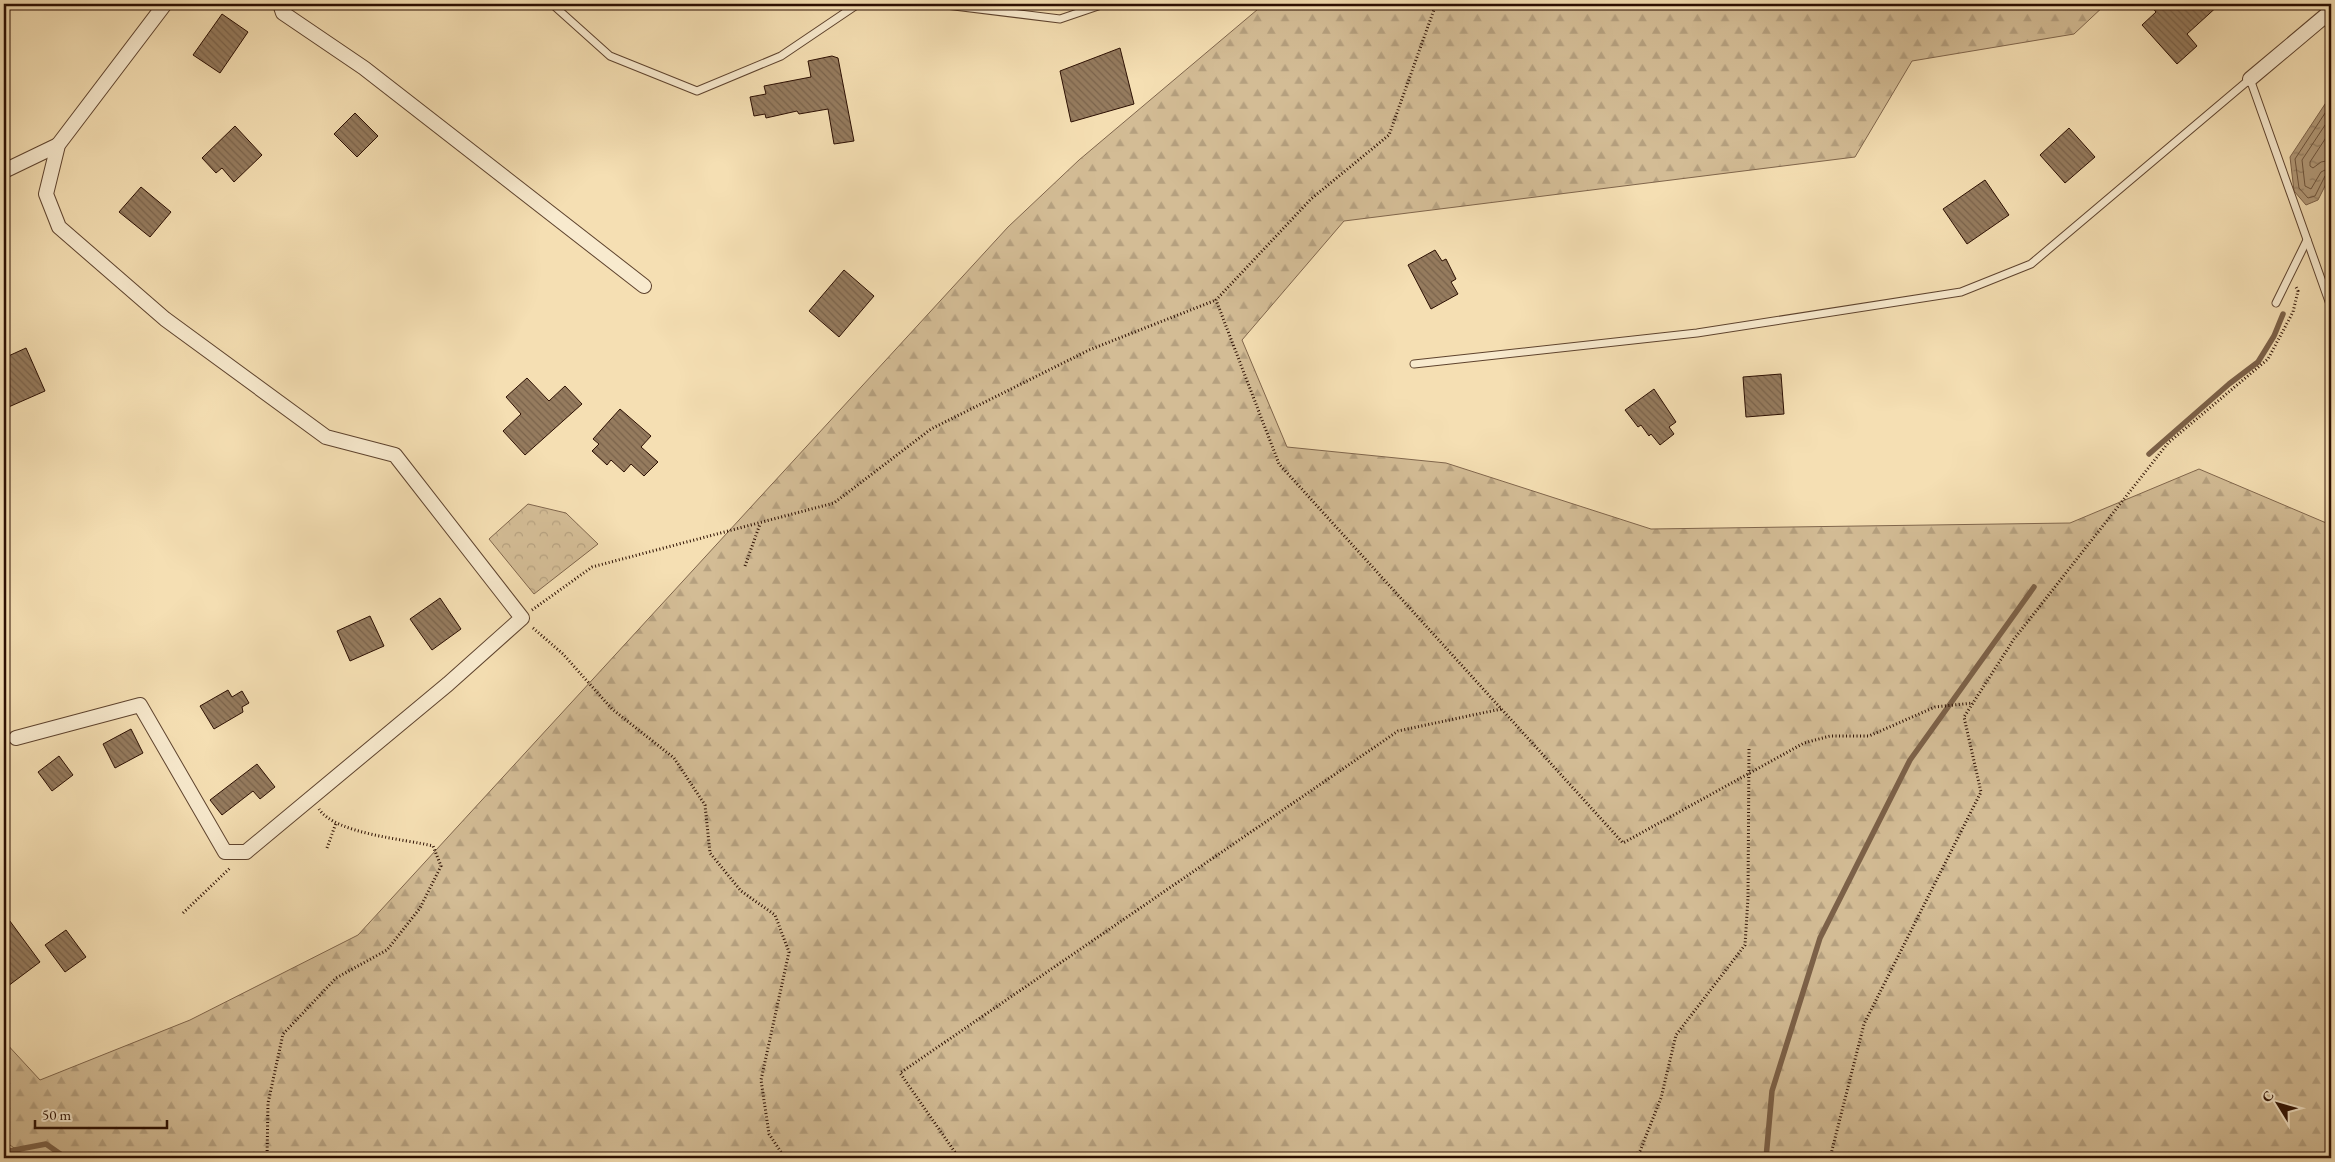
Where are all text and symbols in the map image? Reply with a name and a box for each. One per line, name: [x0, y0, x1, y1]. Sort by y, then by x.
north arrow: [2252, 1080, 2302, 1130]
text: С: [2257, 1087, 2278, 1106]
scale bar: [35, 1097, 168, 1129]
text: 50 m: [42, 1105, 71, 1124]

